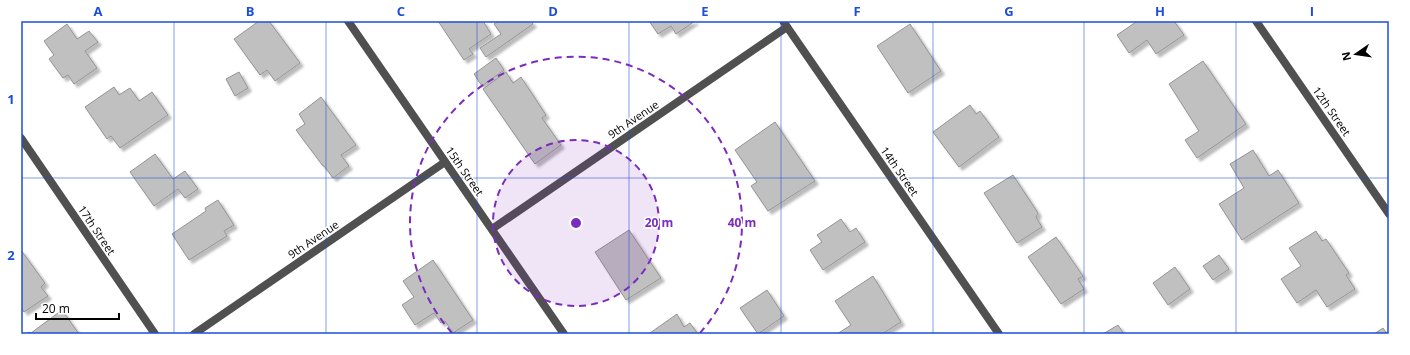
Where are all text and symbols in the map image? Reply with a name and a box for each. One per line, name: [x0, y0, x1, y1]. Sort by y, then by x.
text: A: [94, 2, 103, 20]
text: B: [246, 2, 255, 20]
text: C: [397, 2, 405, 20]
text: D: [548, 2, 558, 20]
text: E: [701, 2, 709, 20]
text: F: [853, 2, 861, 20]
text: G: [1004, 2, 1014, 20]
text: H: [1155, 2, 1165, 20]
text: I: [1310, 2, 1314, 20]
north arrow: [1336, 34, 1376, 74]
text: N: [1337, 50, 1354, 62]
street label: 12th Street: [1310, 83, 1354, 139]
text: 1: [7, 90, 15, 108]
street label: 9th Avenue: [605, 97, 661, 141]
street label: 15th Street: [443, 143, 487, 199]
street label: 14th Street: [878, 143, 922, 199]
street label: 17th Street: [75, 202, 119, 258]
text: 20 m: [645, 214, 673, 231]
text: 40 m: [728, 214, 756, 231]
centre of rings: [569, 216, 583, 230]
street label: 9th Avenue: [285, 217, 341, 261]
text: 2: [7, 246, 15, 264]
scale bar: [36, 295, 119, 321]
text: 20 m: [42, 300, 70, 317]

